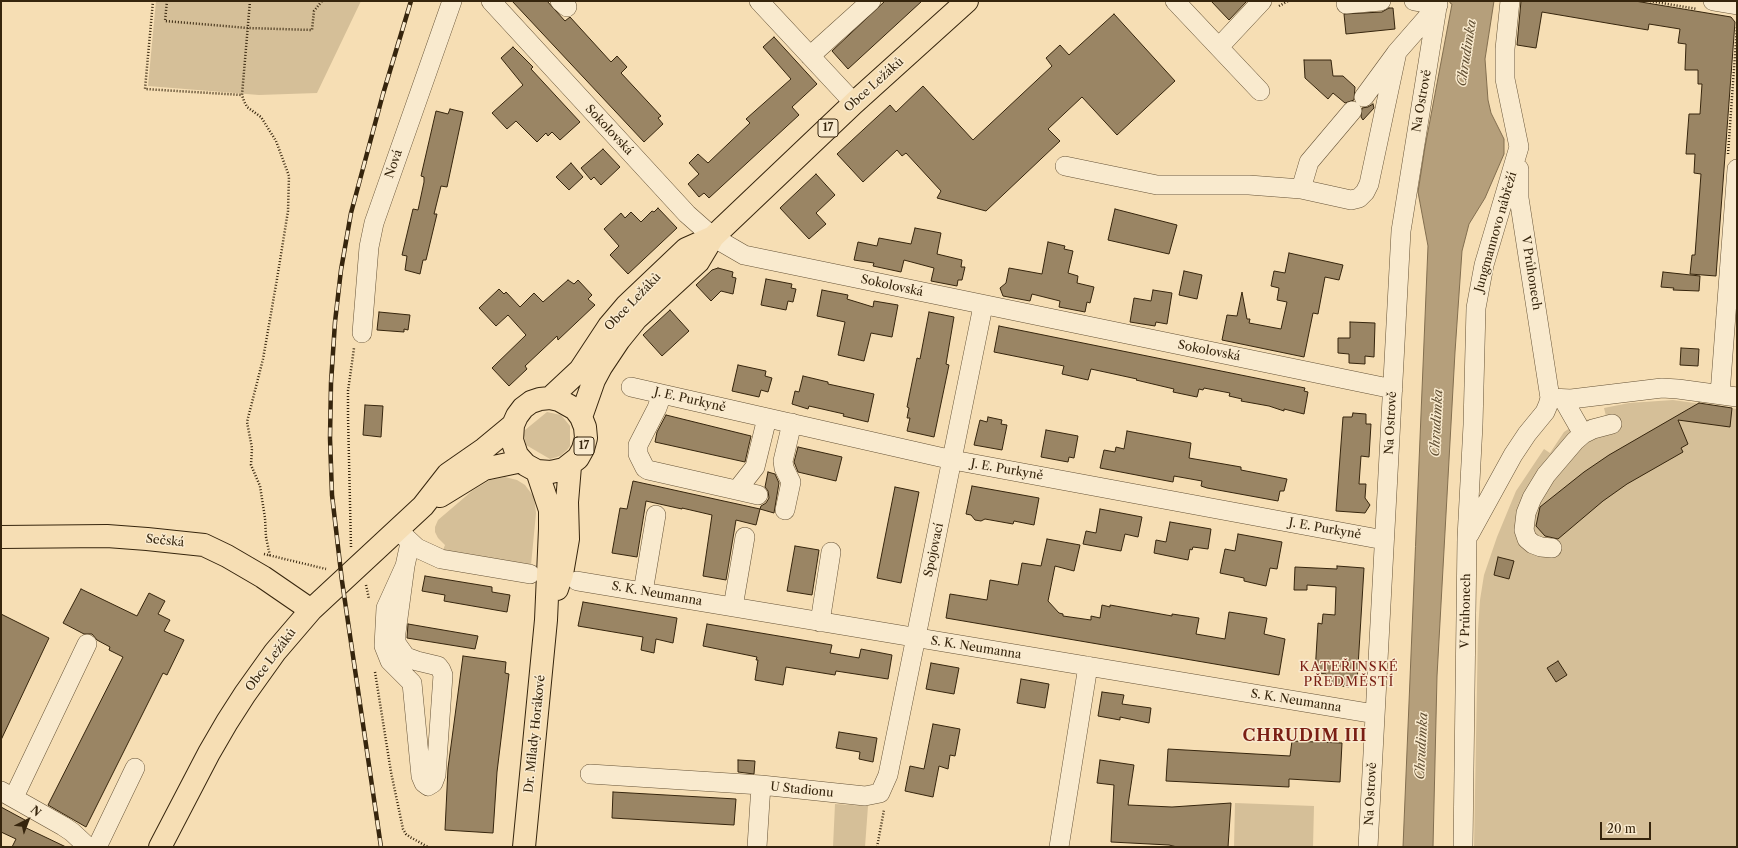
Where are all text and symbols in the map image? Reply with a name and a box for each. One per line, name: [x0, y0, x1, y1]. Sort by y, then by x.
water label: Chrudimka: [1454, 19, 1480, 87]
street label: Obce Ležáků: [841, 55, 907, 115]
street label: Na Ostrově: [1409, 69, 1435, 133]
street label: Sokolovská: [582, 102, 636, 158]
road number: 17: [818, 119, 838, 137]
street label: Nová: [382, 148, 406, 180]
street label: Jungmannovo nábřeží: [1472, 170, 1520, 294]
street label: V Průhonech: [1518, 235, 1544, 311]
street label: Obce Ležáků: [602, 270, 664, 334]
street label: Sokolovská: [859, 272, 925, 300]
street label: Sokolovská: [1176, 338, 1242, 364]
street label: J. E. Purkyně: [653, 385, 727, 415]
water label: Chrudimka: [1427, 389, 1447, 457]
street label: Na Ostrově: [1382, 391, 1400, 455]
road number: 17: [574, 437, 594, 455]
street label: J. E. Purkyně: [970, 457, 1044, 483]
street label: J. E. Purkyně: [1288, 516, 1362, 542]
street label: Spojovací: [921, 522, 947, 578]
street label: Sečská: [145, 532, 185, 550]
street label: V Průhonech: [1458, 573, 1474, 649]
street label: S. K. Neumanna: [611, 579, 703, 609]
street label: Obce Ležáků: [243, 626, 299, 694]
street label: S. K. Neumanna: [930, 634, 1022, 662]
district label: KATEŘINSKÉ PŘEDMĚSTÍ: [1299, 659, 1399, 690]
street label: Dr. Milady Horákové: [522, 674, 548, 794]
street label: S. K. Neumanna: [1250, 687, 1342, 715]
water label: Chrudimka: [1412, 712, 1432, 780]
district label: CHRUDIM III: [1242, 726, 1368, 746]
street label: Na Ostrově: [1362, 762, 1380, 826]
street label: U Stadionu: [770, 780, 834, 800]
north arrow: [8, 800, 48, 840]
text: N: [28, 803, 44, 819]
scale bar: [1602, 814, 1653, 840]
text: 20 m: [1607, 821, 1636, 836]

